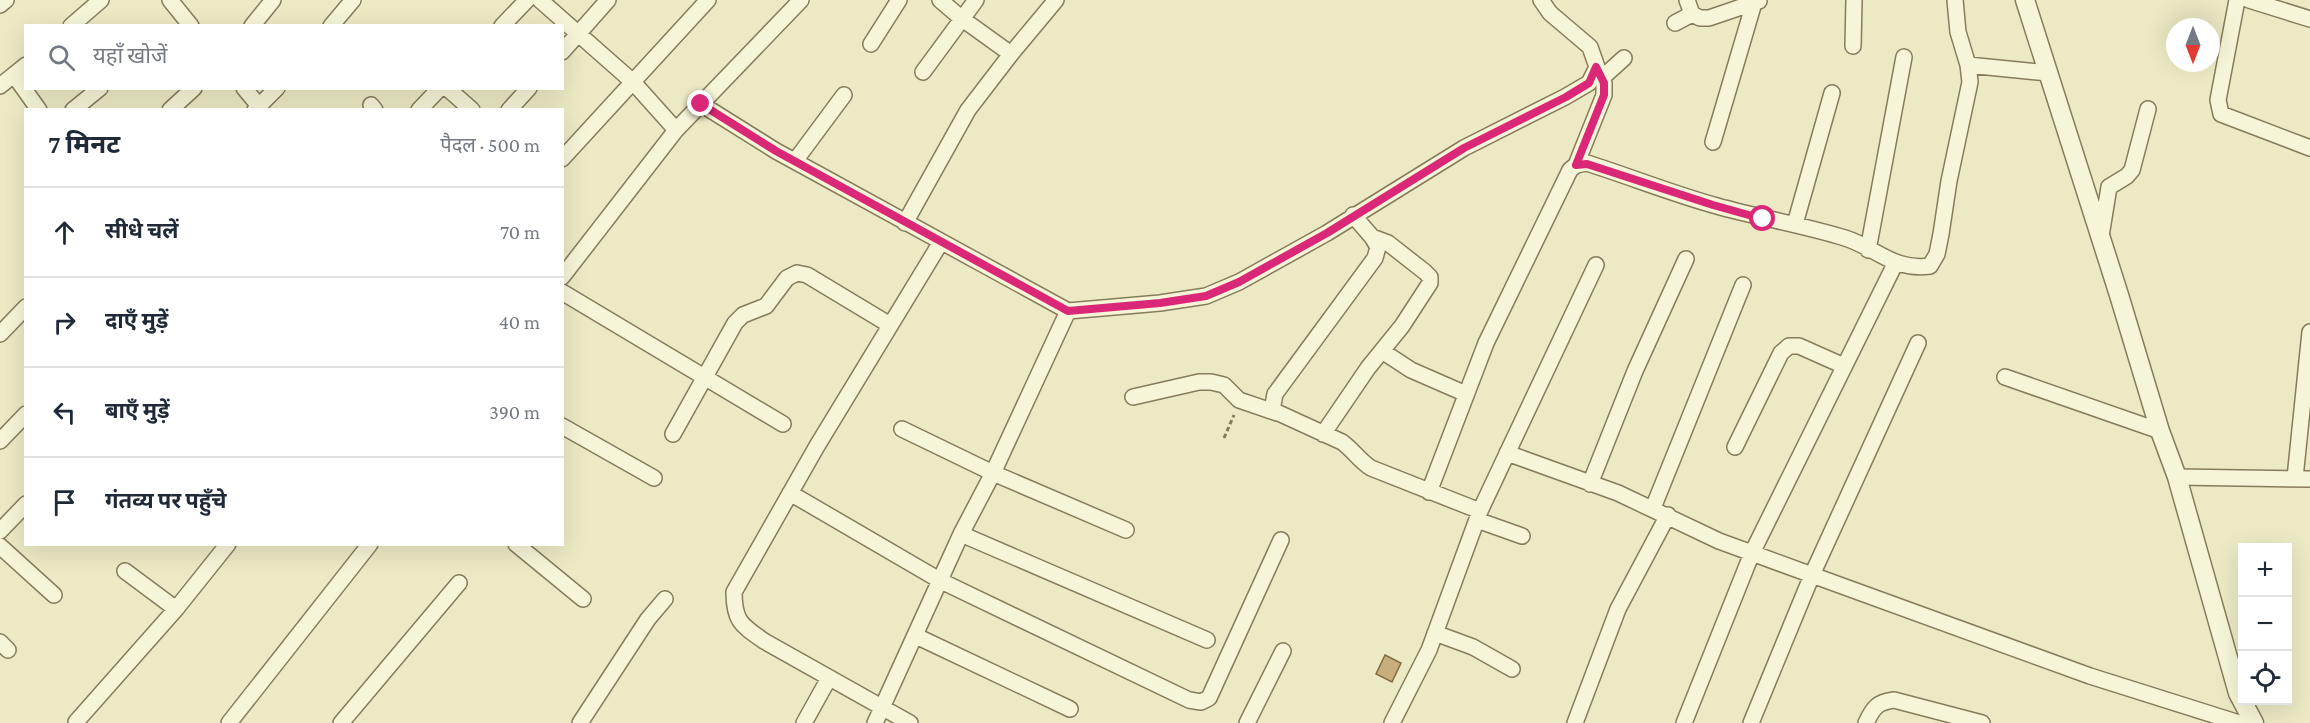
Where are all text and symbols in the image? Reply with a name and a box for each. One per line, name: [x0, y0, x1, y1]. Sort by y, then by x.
north arrow: [2166, 18, 2220, 72]
search box: [24, 24, 564, 90]
icon: search: [45, 41, 78, 74]
text: यहाँ खोजें: [93, 43, 167, 68]
route end: [687, 90, 713, 116]
text: 7 मिनट: [48, 130, 120, 159]
text: पैदल · 500 m: [440, 134, 540, 156]
route start: [1749, 205, 1775, 231]
icon: ahead: [48, 216, 81, 249]
text: सीधे चलें: [105, 218, 179, 243]
text: 70 m: [500, 221, 540, 243]
icon: right: [48, 306, 81, 339]
text: दाएँ मुड़ें: [105, 308, 168, 333]
text: 40 m: [499, 311, 540, 333]
icon: left: [48, 396, 81, 429]
text: बाएँ मुड़ें: [105, 398, 170, 423]
text: 390 m: [489, 401, 540, 423]
icon: arrive: [48, 486, 81, 519]
text: गंतव्य पर पहुँचे: [105, 488, 227, 513]
map controls: [2238, 543, 2292, 705]
button: +: [2238, 543, 2292, 597]
button: −: [2238, 597, 2292, 651]
button: locate: [2238, 651, 2292, 705]

